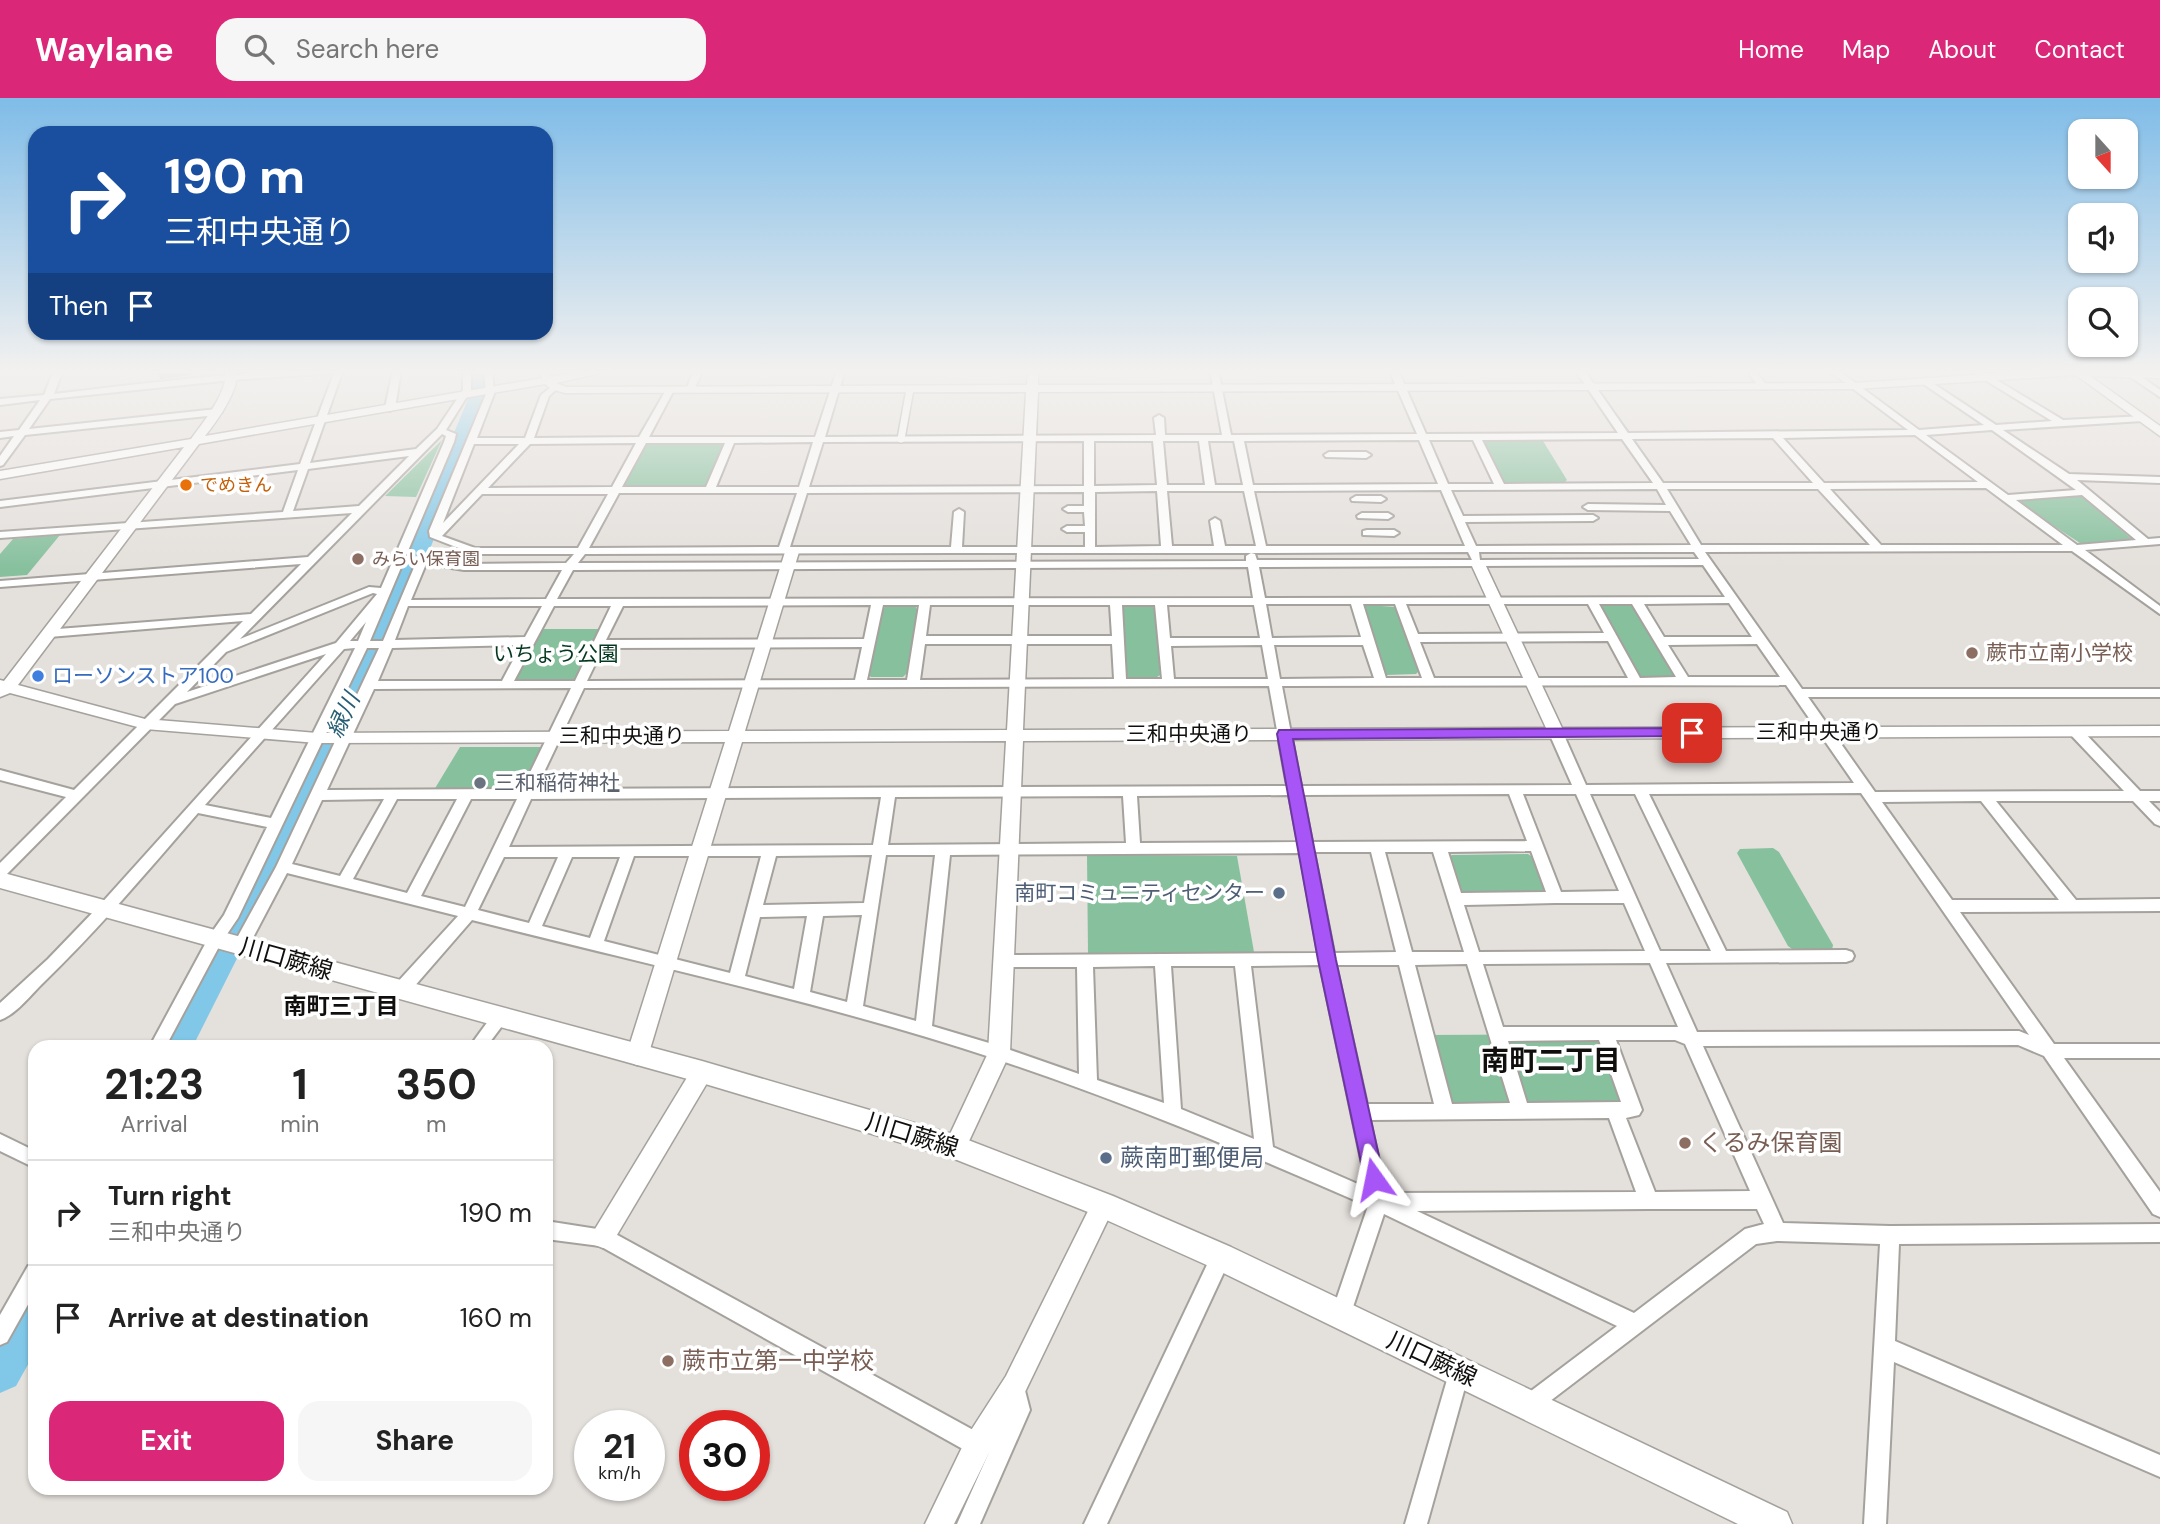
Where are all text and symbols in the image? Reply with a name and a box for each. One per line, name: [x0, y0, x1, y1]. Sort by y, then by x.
search box: [216, 18, 706, 81]
text: Waylane: [35, 28, 174, 71]
icon: search: [240, 30, 278, 68]
text: Search here: [296, 32, 439, 66]
text: Home: [1738, 34, 1804, 65]
text: Map: [1842, 34, 1890, 65]
text: About: [1928, 34, 1997, 65]
text: Contact: [2035, 34, 2125, 65]
north arrow: [2068, 119, 2138, 189]
map controls: [2068, 119, 2138, 357]
text: 190 m: [164, 144, 305, 208]
icon: right: [49, 154, 140, 245]
button: sound: [2068, 203, 2138, 273]
text: 三和中央通り: [164, 211, 356, 253]
icon: arrive: [122, 287, 160, 325]
button: search: [2068, 287, 2138, 357]
text: Then: [49, 289, 108, 323]
place label: でめきん: [200, 473, 272, 497]
marker: でめきん: [178, 477, 194, 493]
place label: みらい保育園: [372, 547, 480, 571]
marker: みらい保育園: [350, 551, 366, 567]
place label: 蕨市立南小学校: [1986, 639, 2133, 667]
park label: いちょう公園: [493, 640, 619, 668]
marker: 蕨市立南小学校: [1964, 645, 1980, 661]
place label: ローソンストア100: [52, 662, 234, 690]
marker: ローソンストア100: [30, 668, 46, 684]
water label: 緑川: [320, 685, 368, 742]
pin: [1662, 703, 1722, 763]
icon: arrive: [1673, 714, 1711, 752]
street label: 三和中央通り: [1756, 718, 1882, 746]
street label: 三和中央通り: [1126, 720, 1252, 748]
street label: 三和中央通り: [559, 722, 685, 750]
place label: 三和稲荷神社: [494, 769, 620, 797]
marker: 三和稲荷神社: [472, 775, 488, 791]
place label: 南町コミュニティセンター: [1014, 879, 1265, 907]
marker: 南町コミュニティセンター: [1271, 885, 1287, 901]
street label: 川口蕨線: [236, 930, 337, 987]
district label: 南町三丁目: [284, 991, 399, 1021]
district label: 南町二丁目: [1481, 1042, 1621, 1079]
text: 21:23: [104, 1057, 204, 1112]
text: 1: [292, 1057, 307, 1112]
text: 350: [396, 1057, 477, 1112]
street label: 川口蕨線: [862, 1106, 963, 1163]
text: Arrival: [121, 1109, 188, 1139]
text: min: [280, 1109, 319, 1139]
text: m: [426, 1109, 446, 1139]
place label: くるみ保育園: [1699, 1127, 1843, 1158]
marker: くるみ保育園: [1677, 1135, 1693, 1151]
place label: 蕨南町郵便局: [1120, 1142, 1264, 1173]
position arrow: [1337, 1142, 1411, 1216]
marker: 蕨南町郵便局: [1098, 1150, 1114, 1166]
text: Turn right: [108, 1179, 232, 1213]
icon: right: [49, 1194, 87, 1232]
text: 190 m: [460, 1196, 532, 1230]
text: 三和中央通り: [108, 1217, 246, 1247]
icon: arrive: [49, 1299, 87, 1337]
text: Arrive at destination: [108, 1301, 369, 1335]
text: 160 m: [460, 1301, 532, 1335]
street label: 川口蕨線: [1382, 1324, 1482, 1393]
place label: 蕨市立第一中学校: [682, 1345, 874, 1376]
marker: 蕨市立第一中学校: [660, 1353, 676, 1369]
button: Exit: [49, 1401, 284, 1481]
button: Share: [298, 1401, 532, 1481]
speed limit sign: 30: [679, 1410, 770, 1501]
text: 21: [603, 1423, 636, 1469]
text: km/h: [598, 1461, 641, 1485]

